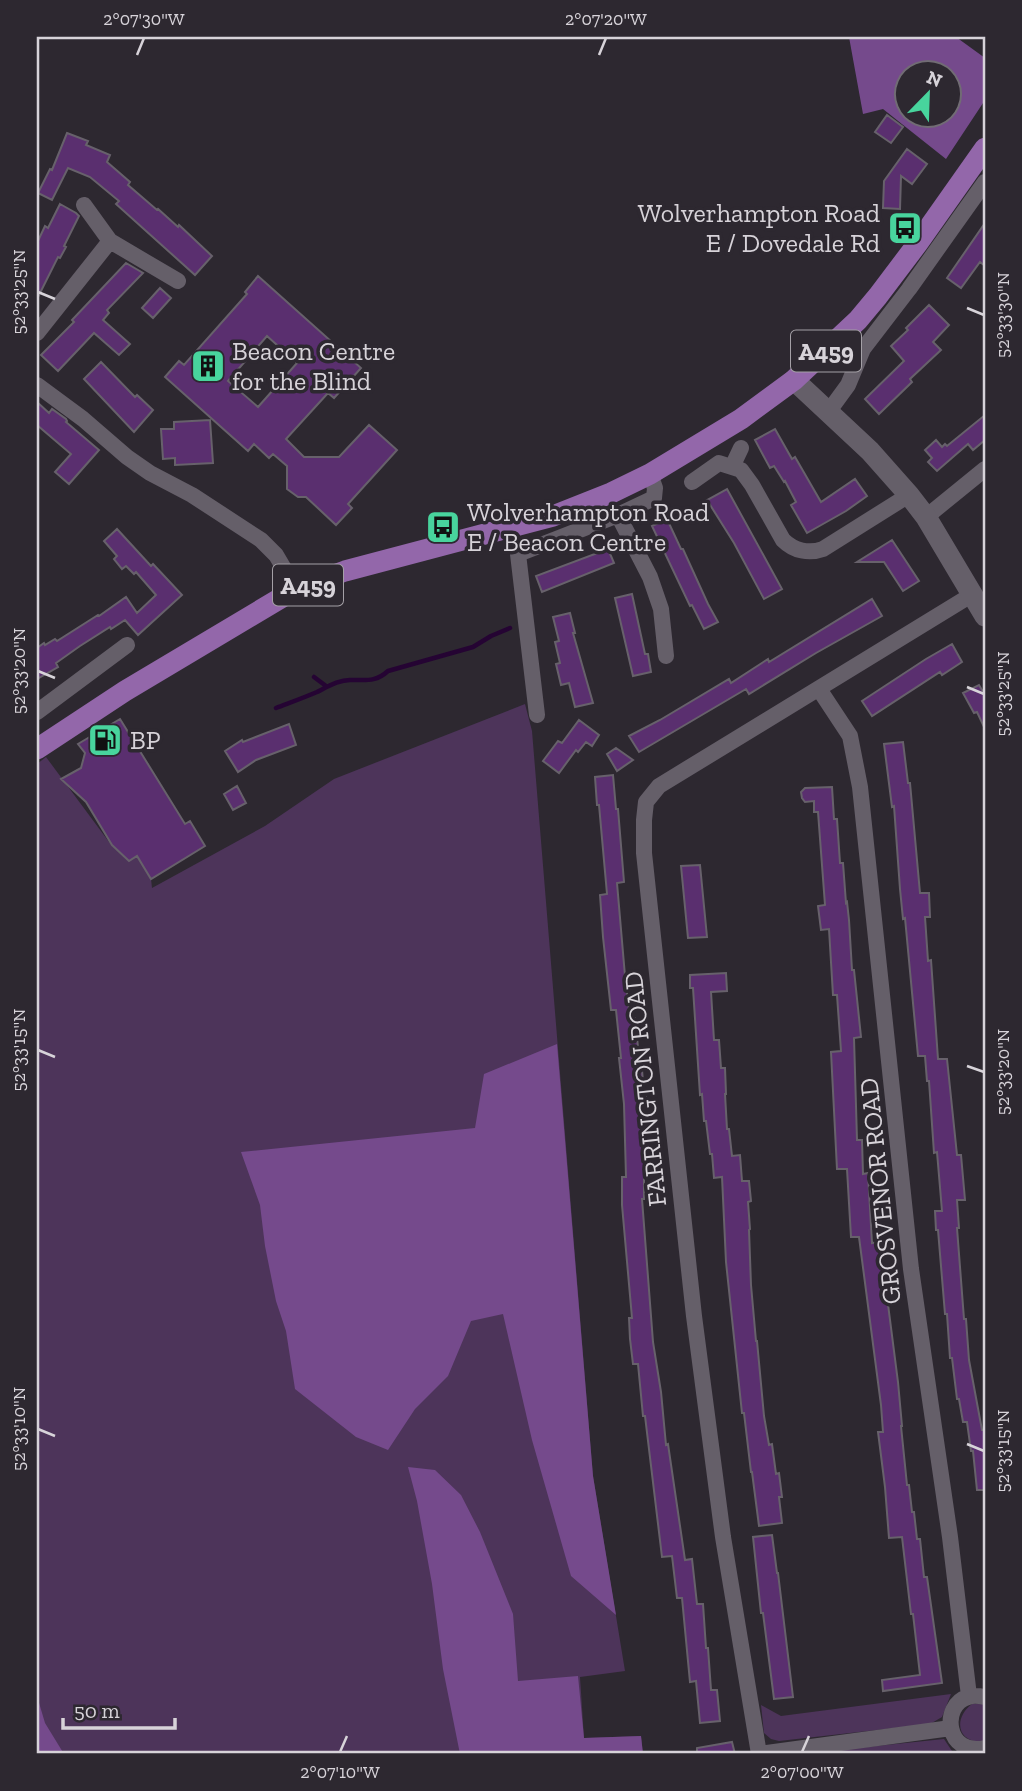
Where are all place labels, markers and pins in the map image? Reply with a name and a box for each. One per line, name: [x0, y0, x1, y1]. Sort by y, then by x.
place label: Wolverhampton Road E / Dovedale Rd: [638, 197, 880, 259]
bus stop icon: Wolverhampton Road E / Dovedale Rd: [886, 209, 924, 247]
place label: Beacon Centre for the Blind: [232, 335, 395, 397]
building icon: Beacon Centre for the Blind: [189, 347, 227, 385]
place label: Wolverhampton Road E / Beacon Centre: [467, 496, 709, 558]
bus stop icon: Wolverhampton Road E / Beacon Centre: [424, 508, 462, 546]
fuel station icon: BP: [86, 721, 124, 759]
place label: BP: [130, 724, 161, 756]

